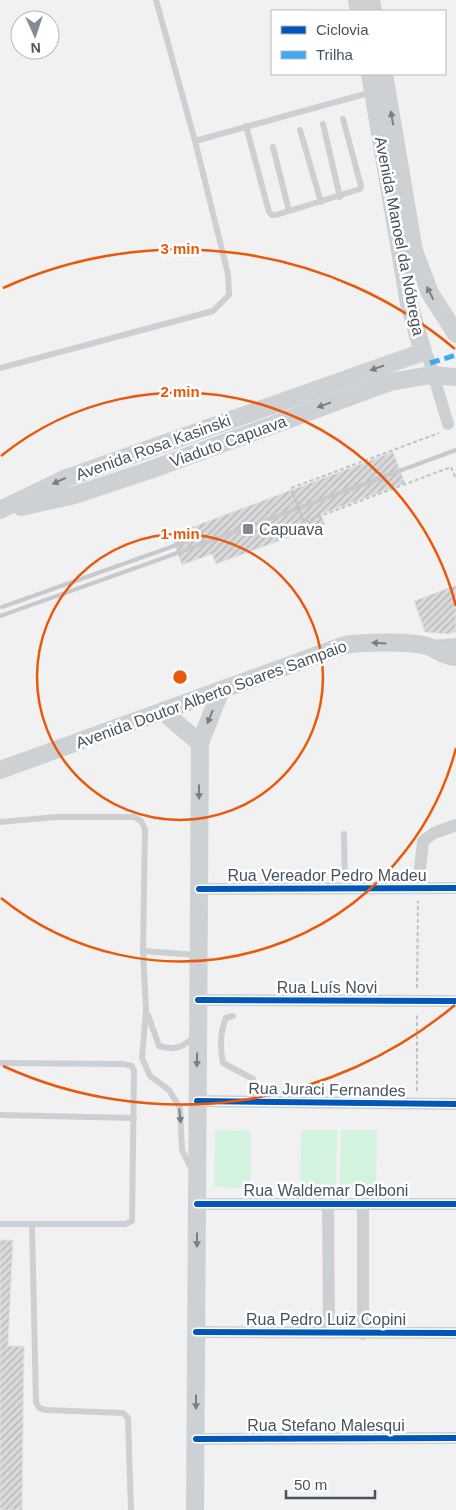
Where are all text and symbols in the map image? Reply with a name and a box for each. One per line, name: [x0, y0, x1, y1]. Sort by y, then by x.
north arrow: [10, 10, 60, 60]
legend: [271, 10, 446, 75]
text: Ciclovia: [316, 21, 369, 38]
text: N: [30, 40, 41, 56]
text: Trilha: [316, 46, 354, 63]
one-way arrow: [387, 109, 395, 125]
street label: Avenida Manoel da Nóbrega: [372, 135, 427, 337]
text: 3 min: [160, 240, 200, 257]
one-way arrow: [426, 285, 434, 300]
one-way arrow: [369, 365, 384, 372]
text: 2 min: [160, 383, 200, 400]
one-way arrow: [317, 402, 332, 409]
street label: Avenida Rosa Kasinski: [74, 412, 233, 483]
street label: Viaduto Capuava: [168, 413, 289, 470]
one-way arrow: [52, 478, 66, 486]
place label: Capuava: [259, 521, 323, 538]
marker: Capuava: [241, 522, 255, 536]
text: 1 min: [160, 525, 200, 542]
street label: Avenida Doutor Alberto Soares Sampaio: [73, 637, 349, 752]
one-way arrow: [370, 638, 386, 646]
centre of rings: [171, 668, 189, 686]
one-way arrow: [206, 710, 214, 725]
one-way arrow: [195, 784, 203, 800]
street label: Rua Vereador Pedro Madeu: [227, 867, 427, 884]
street label: Rua Luís Novi: [277, 979, 377, 996]
one-way arrow: [193, 1052, 201, 1068]
street label: Rua Juraci Fernandes: [248, 1080, 406, 1099]
one-way arrow: [176, 1108, 184, 1124]
street label: Rua Waldemar Delboni: [244, 1182, 408, 1199]
one-way arrow: [193, 1232, 201, 1248]
street label: Rua Pedro Luiz Copini: [246, 1311, 406, 1328]
one-way arrow: [192, 1394, 200, 1410]
street label: Rua Stefano Malesqui: [247, 1417, 405, 1434]
scale bar: [286, 1468, 375, 1500]
text: 50 m: [294, 1476, 327, 1493]

